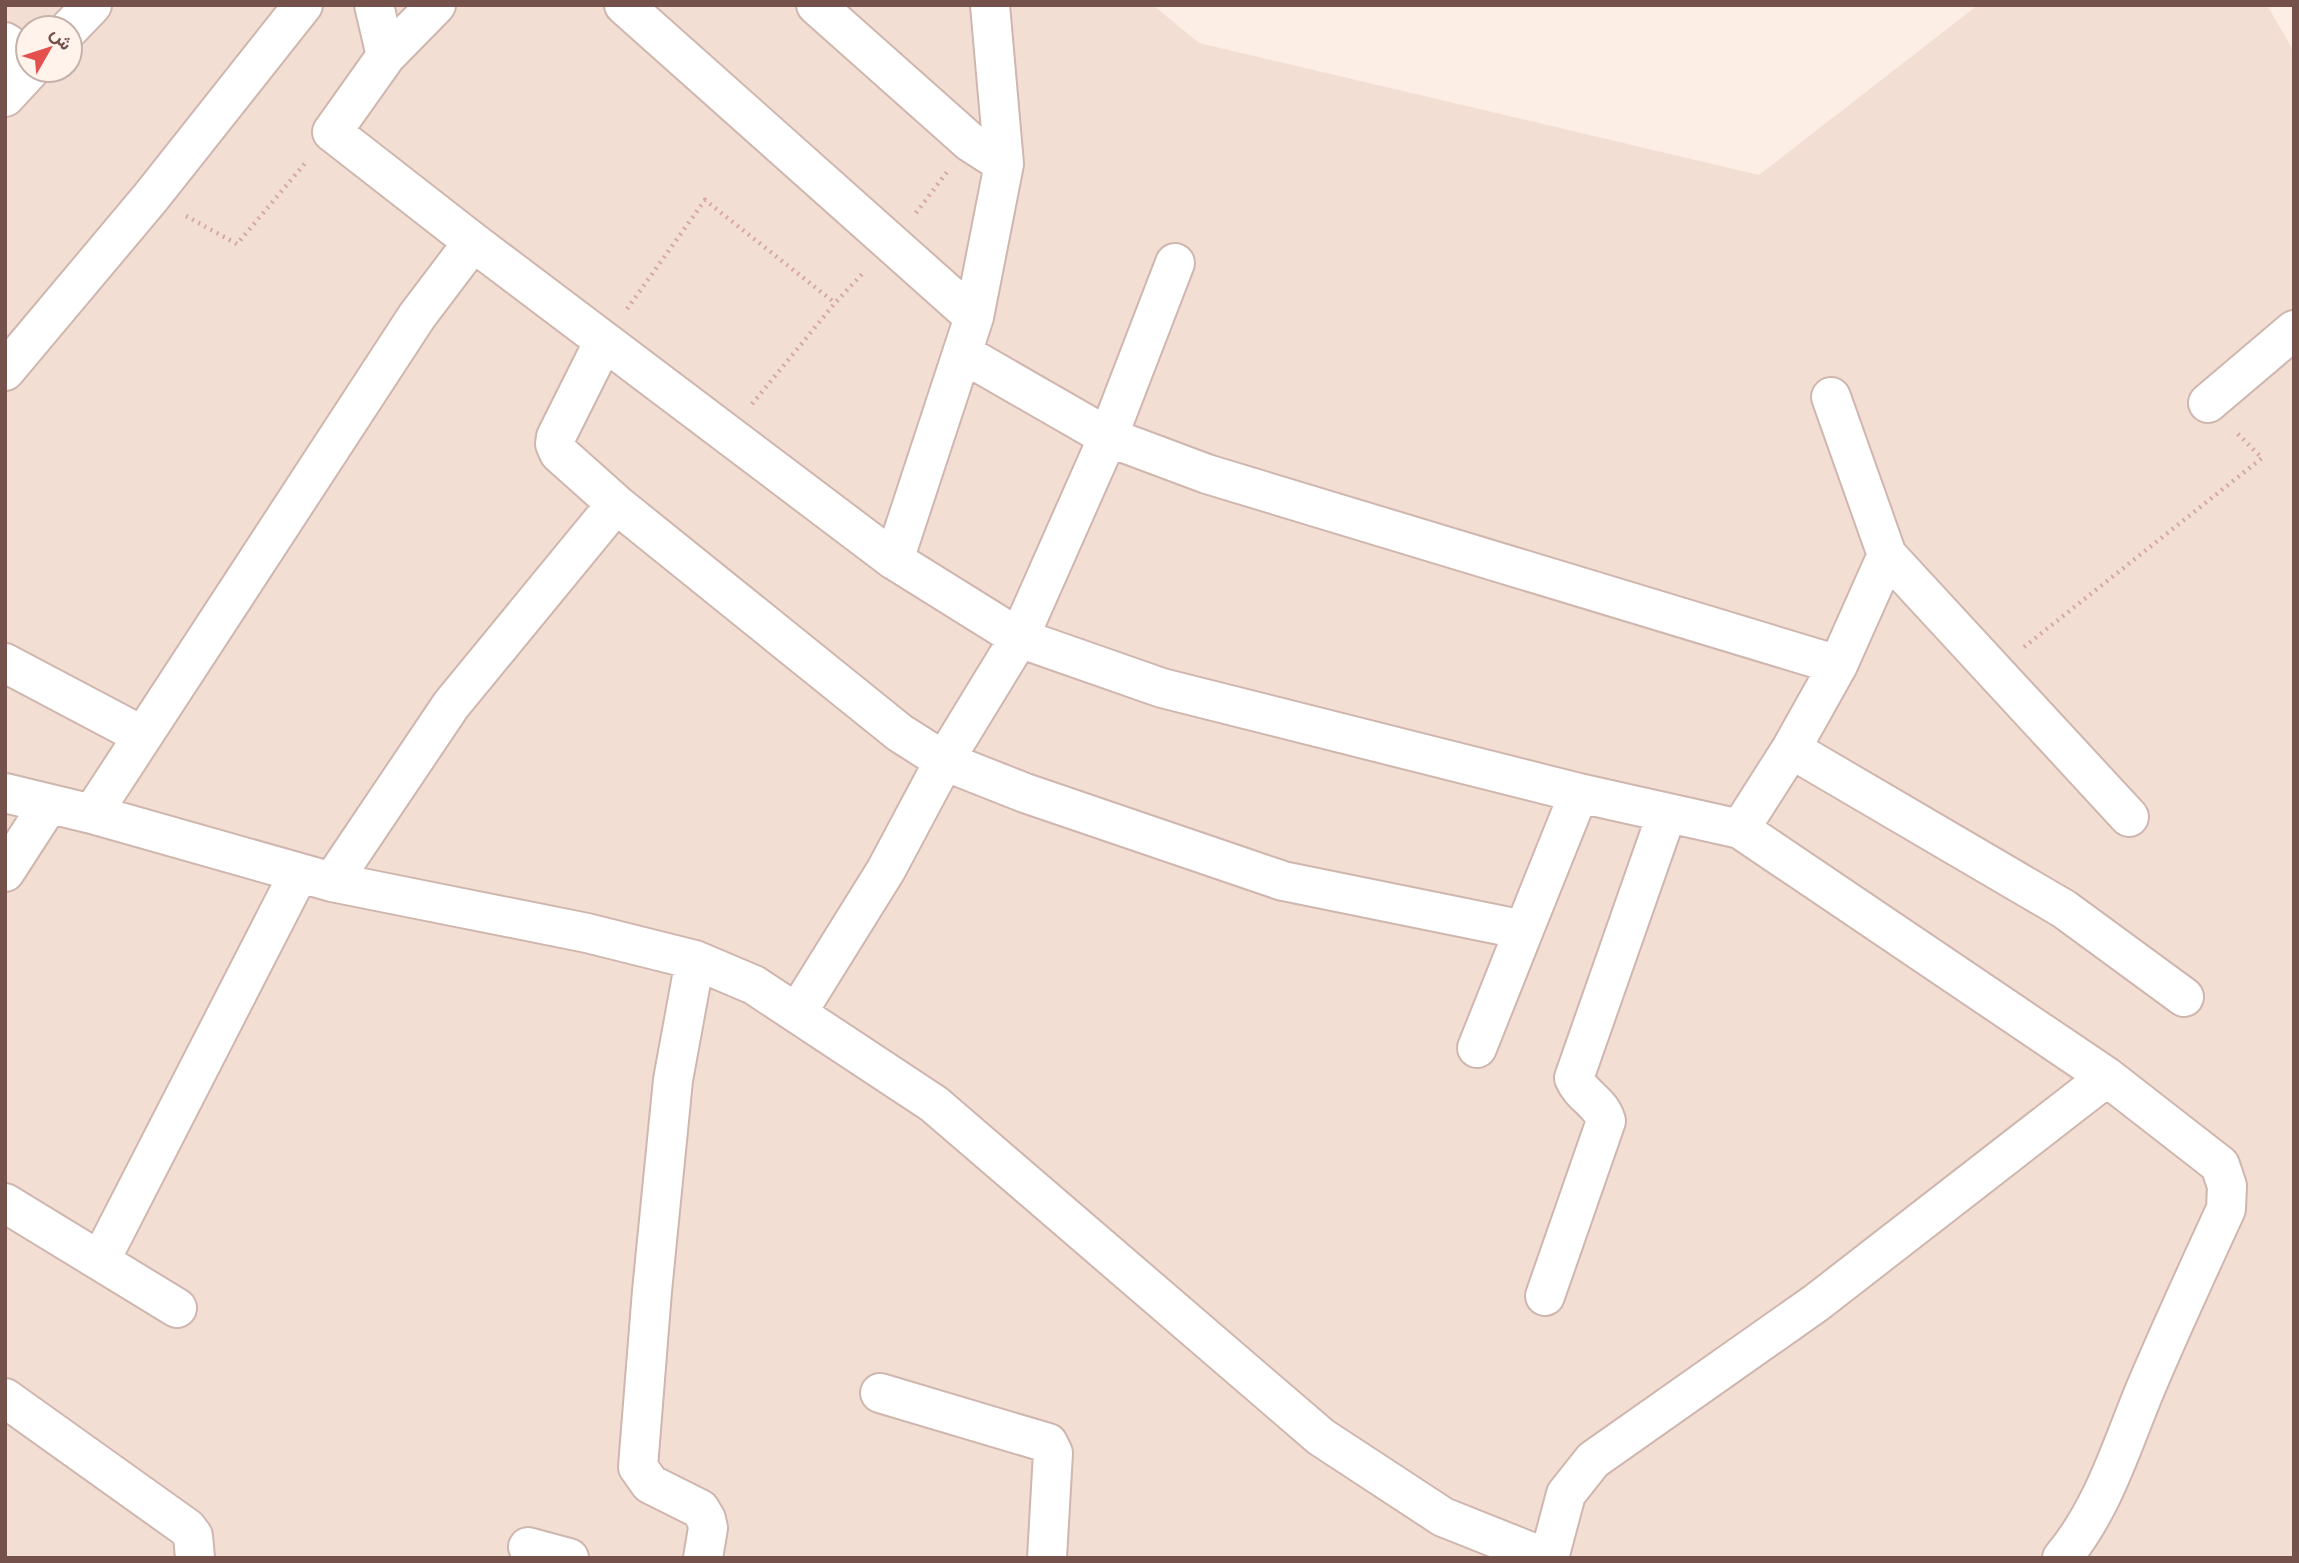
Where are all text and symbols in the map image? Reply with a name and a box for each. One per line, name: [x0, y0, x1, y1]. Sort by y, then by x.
north arrow: [14, 14, 84, 84]
text: ش: [46, 23, 78, 55]

